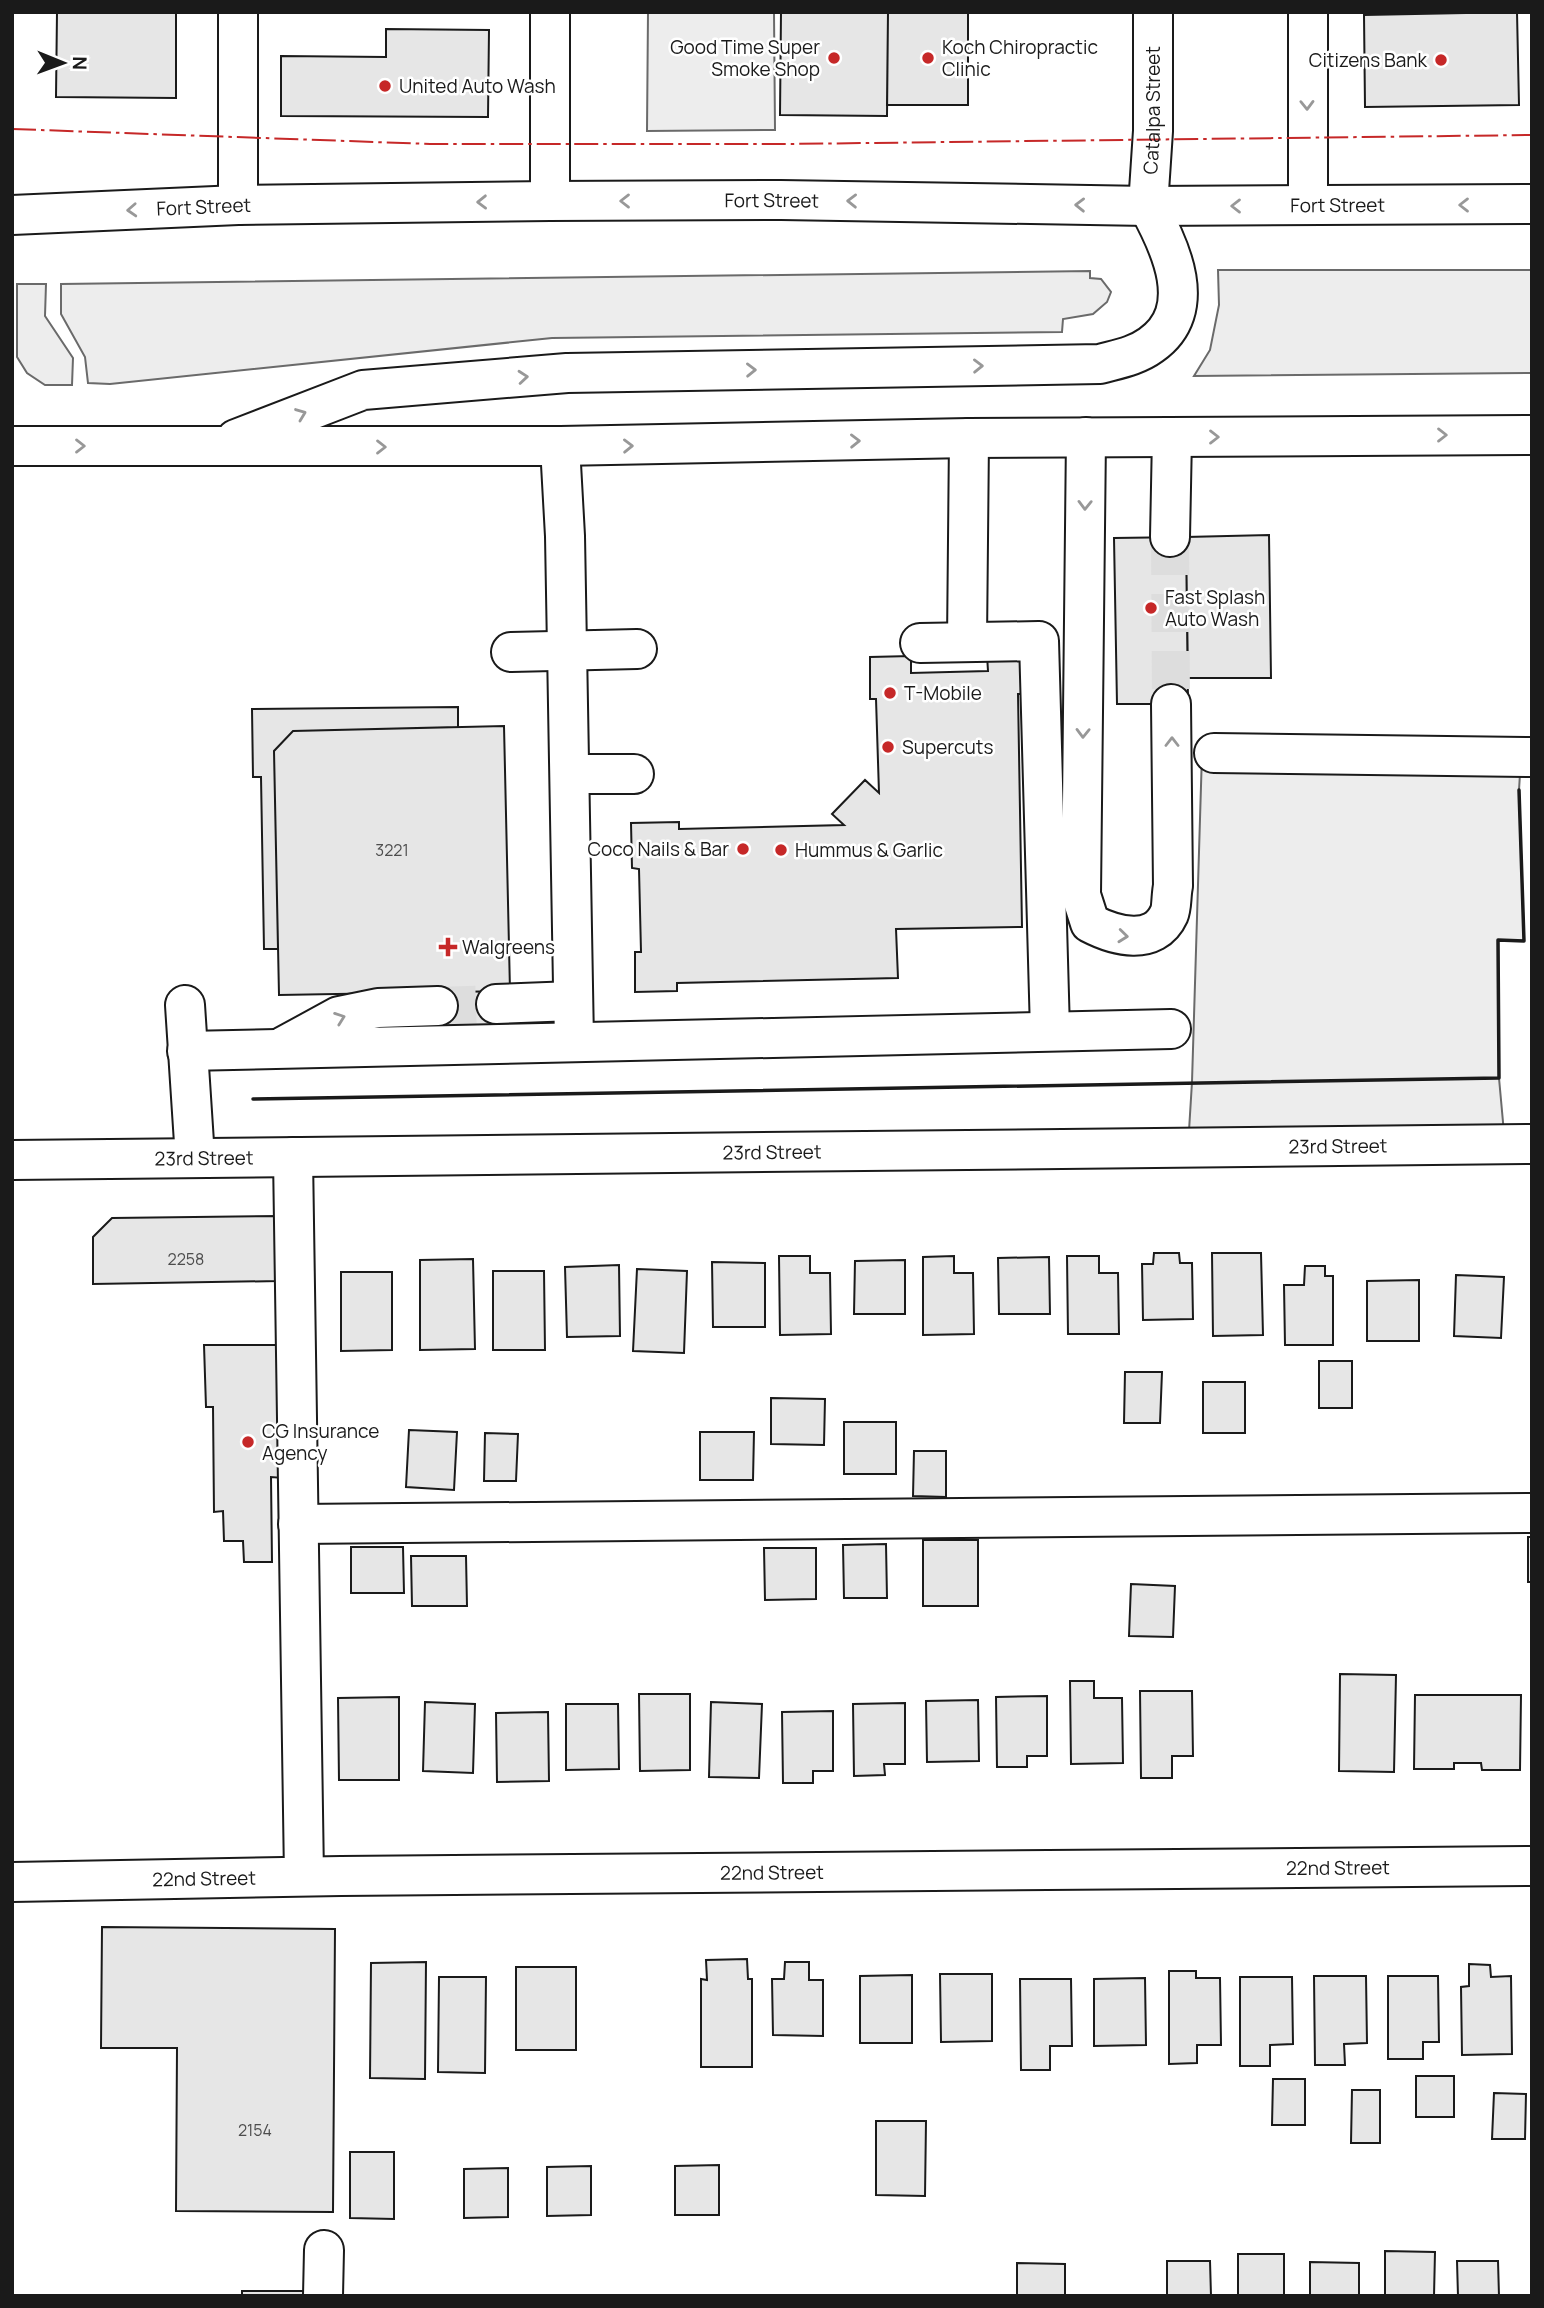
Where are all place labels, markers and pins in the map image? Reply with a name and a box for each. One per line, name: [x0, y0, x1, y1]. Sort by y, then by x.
place label: Good Time Super Smoke Shop: [670, 34, 820, 82]
place label: Koch Chiropractic Clinic: [942, 34, 1098, 82]
place label: Citizens Bank: [1309, 47, 1428, 73]
marker: Good Time Super Smoke Shop: [826, 50, 842, 66]
marker: Koch Chiropractic Clinic: [920, 50, 936, 66]
marker: Citizens Bank: [1433, 52, 1449, 68]
place label: United Auto Wash: [399, 73, 556, 99]
marker: United Auto Wash: [377, 78, 393, 94]
place label: Fast Splash Auto Wash: [1165, 584, 1265, 632]
marker: Fast Splash Auto Wash: [1143, 600, 1159, 616]
place label: T-Mobile: [904, 680, 982, 706]
marker: T-Mobile: [882, 685, 898, 701]
place label: Supercuts: [902, 734, 993, 760]
marker: Supercuts: [880, 739, 896, 755]
place label: Coco Nails & Bar: [587, 836, 729, 862]
place label: Hummus & Garlic: [795, 837, 943, 863]
marker: Coco Nails & Bar: [735, 841, 751, 857]
marker: Hummus & Garlic: [773, 842, 789, 858]
place label: Walgreens: [462, 934, 555, 960]
marker: Walgreens: [440, 939, 456, 955]
place label: CG Insurance Agency: [262, 1418, 379, 1466]
marker: CG Insurance Agency: [240, 1434, 256, 1450]

